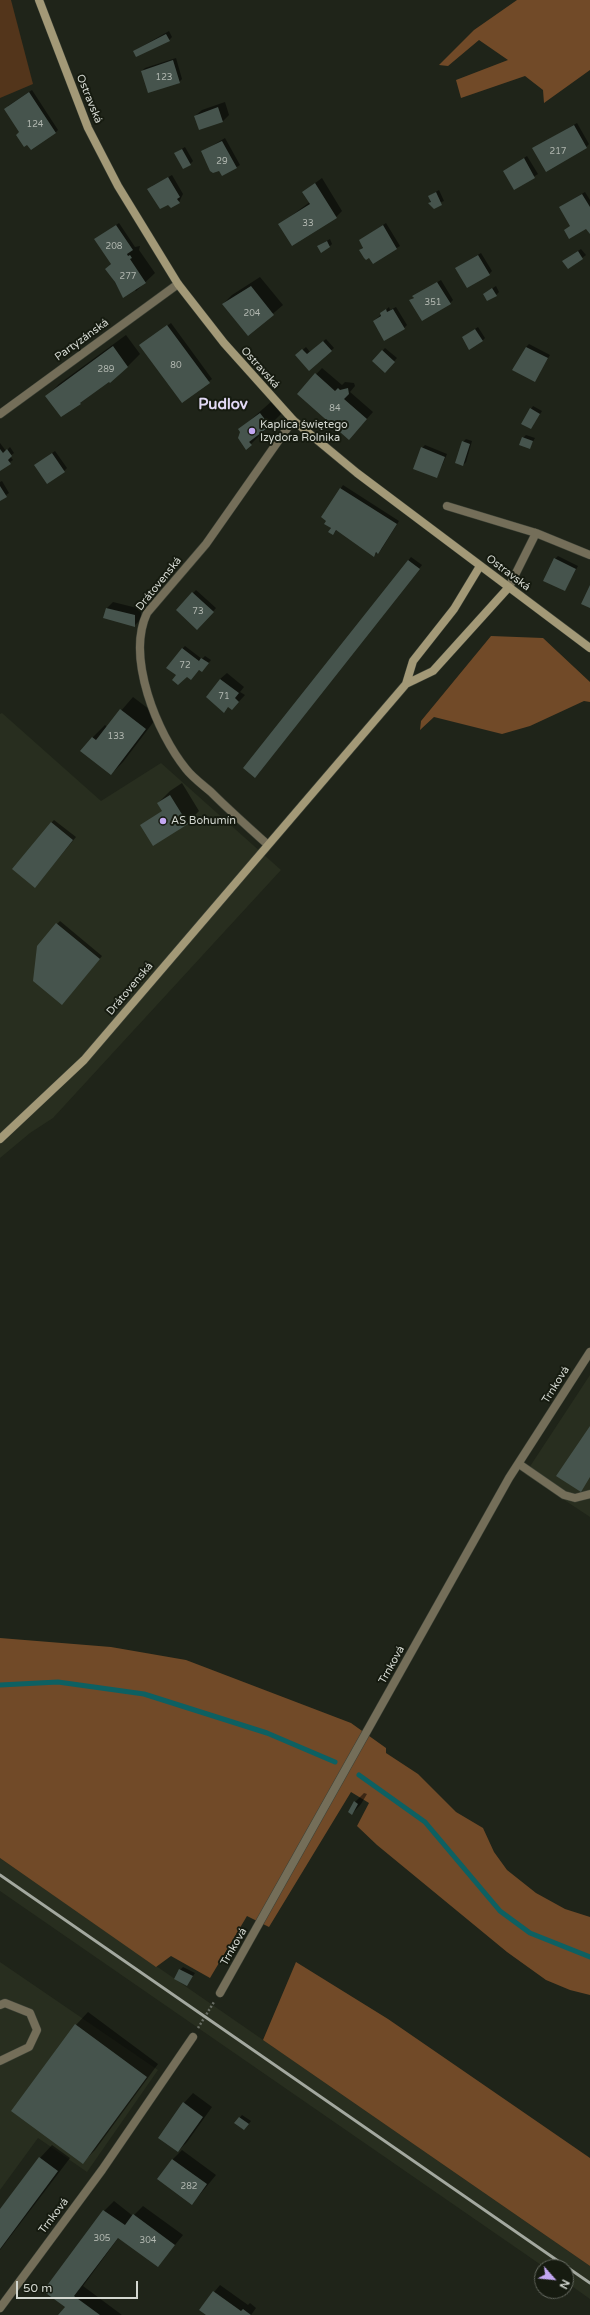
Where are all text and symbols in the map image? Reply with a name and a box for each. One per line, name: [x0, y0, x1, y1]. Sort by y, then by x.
street label: Ostravská: [73, 73, 105, 125]
house number: 123: [156, 73, 172, 83]
house number: 124: [27, 120, 43, 130]
house number: 217: [550, 147, 566, 157]
house number: 29: [216, 157, 228, 167]
house number: 33: [302, 219, 314, 229]
house number: 208: [106, 242, 122, 252]
house number: 277: [120, 272, 136, 282]
house number: 351: [425, 298, 441, 308]
house number: 204: [244, 309, 260, 319]
street label: Partyzánská: [53, 316, 111, 364]
street label: Ostravská: [238, 344, 282, 392]
house number: 80: [170, 361, 182, 371]
house number: 289: [98, 365, 114, 375]
district label: Pudlov: [198, 396, 248, 414]
house number: 84: [329, 404, 341, 414]
place label: Kaplica świętego Izydora Rolnika: [260, 418, 348, 444]
marker: Kaplica świętego Izydora Rolnika: [247, 426, 257, 436]
street label: Ostravská: [483, 552, 533, 594]
street label: Drátovenská: [133, 555, 185, 613]
house number: 73: [192, 607, 204, 617]
house number: 72: [179, 661, 191, 671]
house number: 71: [218, 692, 230, 702]
house number: 133: [108, 732, 124, 742]
place label: AS Bohumín: [171, 814, 236, 828]
marker: AS Bohumín: [158, 816, 168, 826]
street label: Drátovenská: [104, 960, 156, 1018]
street label: Trnková: [539, 1364, 573, 1406]
street label: Trnková: [376, 1644, 408, 1686]
street label: Trnková: [218, 1926, 250, 1968]
house number: 282: [181, 2182, 197, 2192]
street label: Trnková: [36, 2195, 72, 2237]
house number: 305: [94, 2234, 110, 2244]
house number: 304: [140, 2236, 156, 2246]
north arrow: [534, 2259, 574, 2299]
scale bar: [18, 2273, 140, 2299]
text: N: [556, 2277, 572, 2291]
text: 50 m: [23, 2281, 52, 2295]

